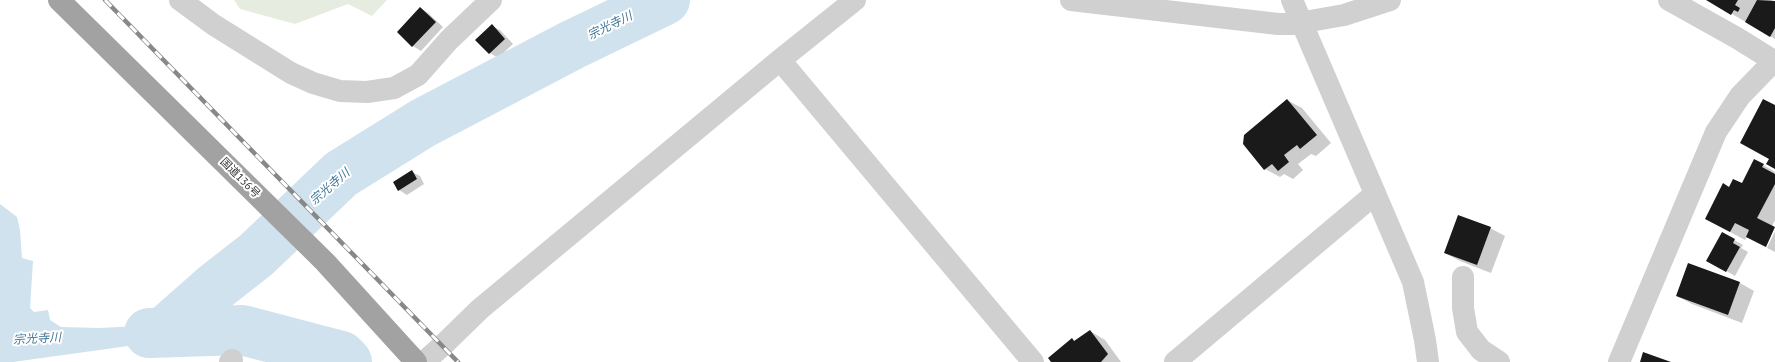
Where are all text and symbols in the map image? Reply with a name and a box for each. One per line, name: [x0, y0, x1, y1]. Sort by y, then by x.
water label: 宗光寺川: [585, 9, 635, 43]
street label: 国道136号: [217, 155, 263, 201]
water label: 宗光寺川: [307, 166, 353, 208]
water label: 宗光寺川: [13, 331, 61, 347]

